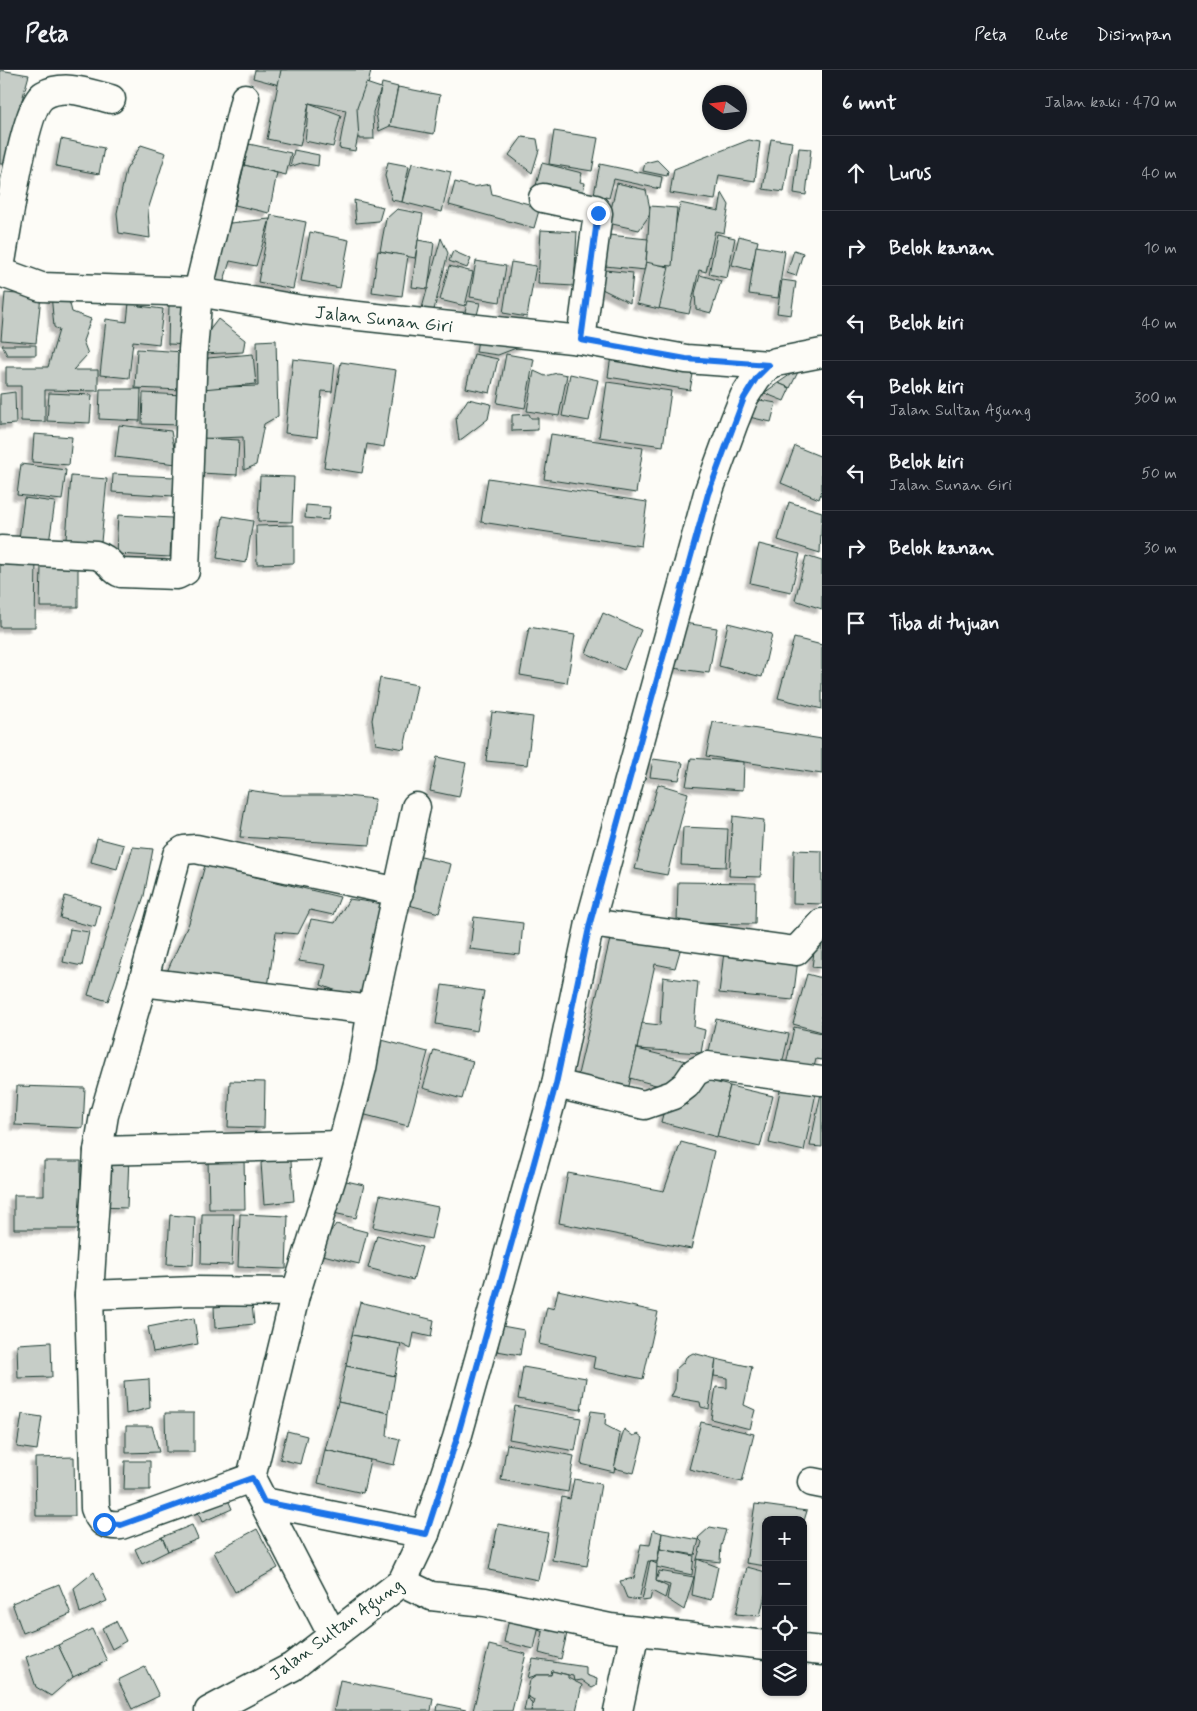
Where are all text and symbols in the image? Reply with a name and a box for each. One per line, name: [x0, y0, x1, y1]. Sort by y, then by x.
text: Peta: [25, 19, 69, 50]
text: Peta: [974, 23, 1007, 47]
text: Rute: [1035, 23, 1068, 47]
text: Disimpan: [1096, 23, 1172, 47]
north arrow: [702, 85, 747, 130]
text: 6 mnt: [842, 89, 897, 117]
text: Jalan kaki · 470 m: [1044, 92, 1177, 113]
icon: ahead: [842, 159, 870, 187]
text: Lurus: [889, 161, 931, 186]
text: 40 m: [1141, 163, 1177, 184]
route end: [587, 202, 610, 225]
icon: right: [842, 234, 870, 262]
text: Belok kanan: [889, 236, 994, 261]
text: 10 m: [1144, 238, 1177, 259]
street label: Jalan Sunan Giri: [314, 301, 454, 339]
icon: left: [842, 309, 870, 337]
text: Belok kiri: [889, 311, 964, 336]
text: 40 m: [1141, 313, 1177, 334]
text: Belok kiri: [889, 375, 964, 400]
icon: left: [842, 384, 870, 412]
text: 300 m: [1134, 388, 1177, 409]
text: Jalan Sultan Agung: [889, 400, 1031, 421]
text: Belok kiri: [889, 450, 964, 475]
icon: left: [842, 459, 870, 487]
text: 50 m: [1141, 463, 1177, 484]
text: Jalan Sunan Giri: [889, 475, 1012, 496]
icon: right: [842, 534, 870, 562]
text: Belok kanan: [889, 536, 994, 561]
text: 30 m: [1144, 538, 1177, 559]
icon: arrive: [842, 609, 870, 637]
text: Tiba di tujuan: [889, 611, 1000, 636]
route start: [93, 1513, 116, 1536]
map controls: [762, 1516, 807, 1696]
button: +: [762, 1516, 807, 1561]
button: −: [762, 1561, 807, 1606]
street label: Jalan Sultan Agung: [265, 1573, 409, 1688]
button: locate: [762, 1606, 807, 1651]
button: layers: [762, 1651, 807, 1696]

